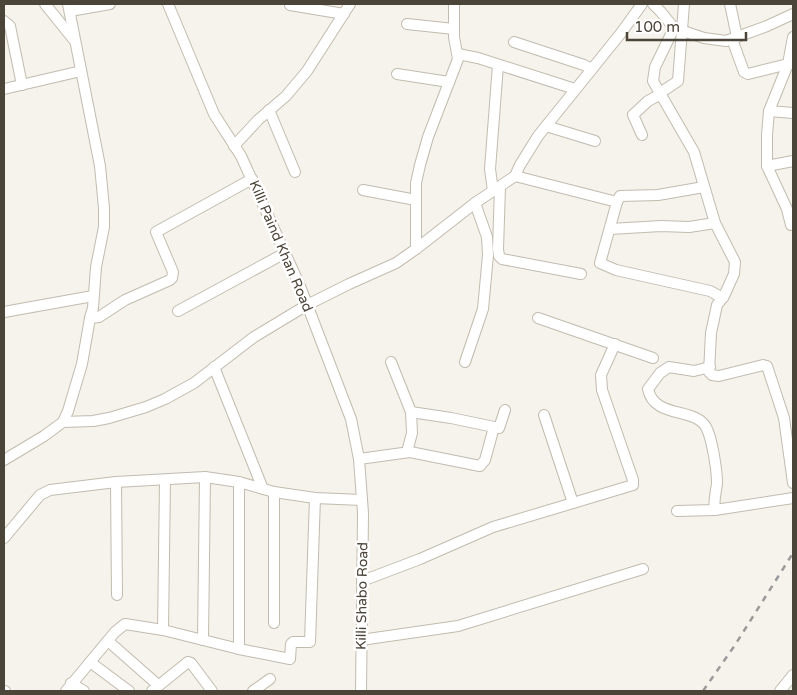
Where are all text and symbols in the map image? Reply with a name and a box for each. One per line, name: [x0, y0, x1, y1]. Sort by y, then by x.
scale bar: [627, 10, 746, 42]
text: 100 m: [634, 18, 680, 36]
street label: Killi Paind Khan Road: [246, 178, 316, 314]
street label: Killi Shabo Road: [353, 542, 371, 650]

